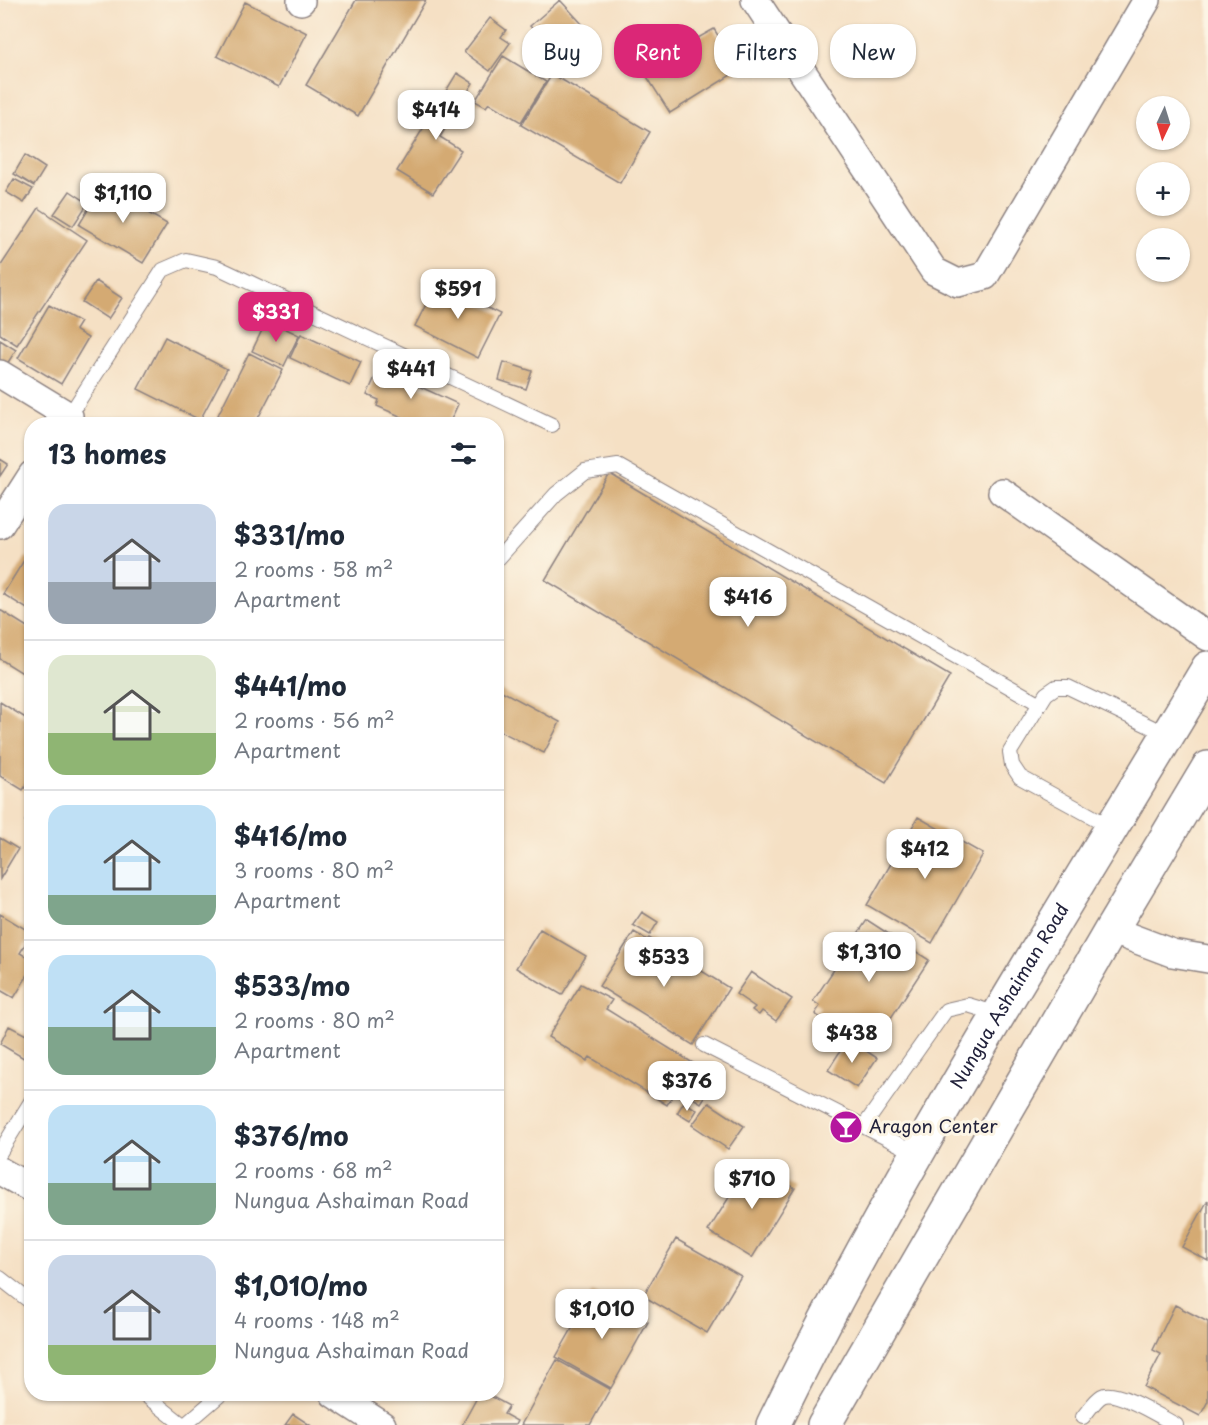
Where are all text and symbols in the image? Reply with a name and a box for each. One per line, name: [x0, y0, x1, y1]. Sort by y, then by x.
chip: Buy: [522, 24, 602, 78]
chip: Rent: [614, 24, 702, 78]
chip: Filters: [714, 24, 818, 78]
chip: New: [830, 24, 916, 78]
pin: $414: [400, 90, 472, 141]
text: $414: [412, 94, 460, 124]
north arrow: [1136, 96, 1190, 150]
map controls: [1136, 96, 1190, 282]
button: +: [1136, 162, 1190, 216]
pin: $1,110: [74, 173, 172, 224]
text: $1,110: [94, 177, 152, 207]
button: −: [1136, 228, 1190, 282]
pin: $591: [422, 269, 494, 320]
text: $591: [435, 273, 481, 303]
pin: $331: [240, 292, 312, 343]
text: $331: [252, 296, 300, 326]
pin: $441: [375, 349, 447, 400]
text: $441: [387, 353, 435, 383]
text: 13 homes: [48, 434, 166, 473]
icon: filters: [447, 437, 480, 470]
text: $331/mo: [234, 515, 345, 554]
icon: home: [96, 528, 168, 600]
text: 2 rooms · 58 m²: [234, 554, 393, 584]
pin: $416: [712, 577, 784, 628]
text: $416: [723, 581, 773, 611]
text: Apartment: [234, 584, 341, 614]
text: $441/mo: [234, 666, 346, 705]
icon: home: [96, 679, 168, 751]
text: 2 rooms · 56 m²: [234, 705, 395, 735]
text: Apartment: [234, 735, 341, 765]
text: $416/mo: [234, 816, 347, 855]
icon: home: [96, 829, 168, 901]
pin: $412: [889, 829, 961, 880]
text: $412: [900, 833, 950, 863]
text: 3 rooms · 80 m²: [234, 855, 394, 885]
text: Apartment: [234, 885, 341, 915]
street label: Nungua Ashaiman Road: [943, 898, 1075, 1093]
pin: $1,310: [820, 932, 918, 983]
text: $1,310: [837, 936, 901, 966]
pin: $533: [628, 937, 700, 988]
text: $533: [638, 941, 690, 971]
text: $533/mo: [234, 966, 350, 1005]
icon: home: [96, 979, 168, 1051]
text: 2 rooms · 80 m²: [234, 1005, 395, 1035]
pin: $438: [816, 1013, 888, 1064]
text: $438: [826, 1017, 878, 1047]
text: Apartment: [234, 1035, 341, 1065]
pin: $376: [651, 1061, 723, 1112]
text: $376: [662, 1065, 712, 1095]
bar icon: Aragon Center: [828, 1109, 864, 1145]
place label: Aragon Center: [869, 1112, 998, 1139]
text: $376/mo: [234, 1116, 349, 1155]
icon: home: [96, 1129, 168, 1201]
text: 2 rooms · 68 m²: [234, 1155, 393, 1185]
pin: $710: [716, 1159, 788, 1210]
text: $710: [728, 1163, 776, 1193]
text: Nungua Ashaiman Road: [234, 1185, 469, 1215]
text: $1,010/mo: [234, 1266, 368, 1305]
icon: home: [96, 1279, 168, 1351]
pin: $1,010: [553, 1289, 651, 1340]
text: $1,010: [569, 1293, 635, 1323]
text: 4 rooms · 148 m²: [234, 1305, 400, 1335]
text: Nungua Ashaiman Road: [234, 1335, 469, 1365]

